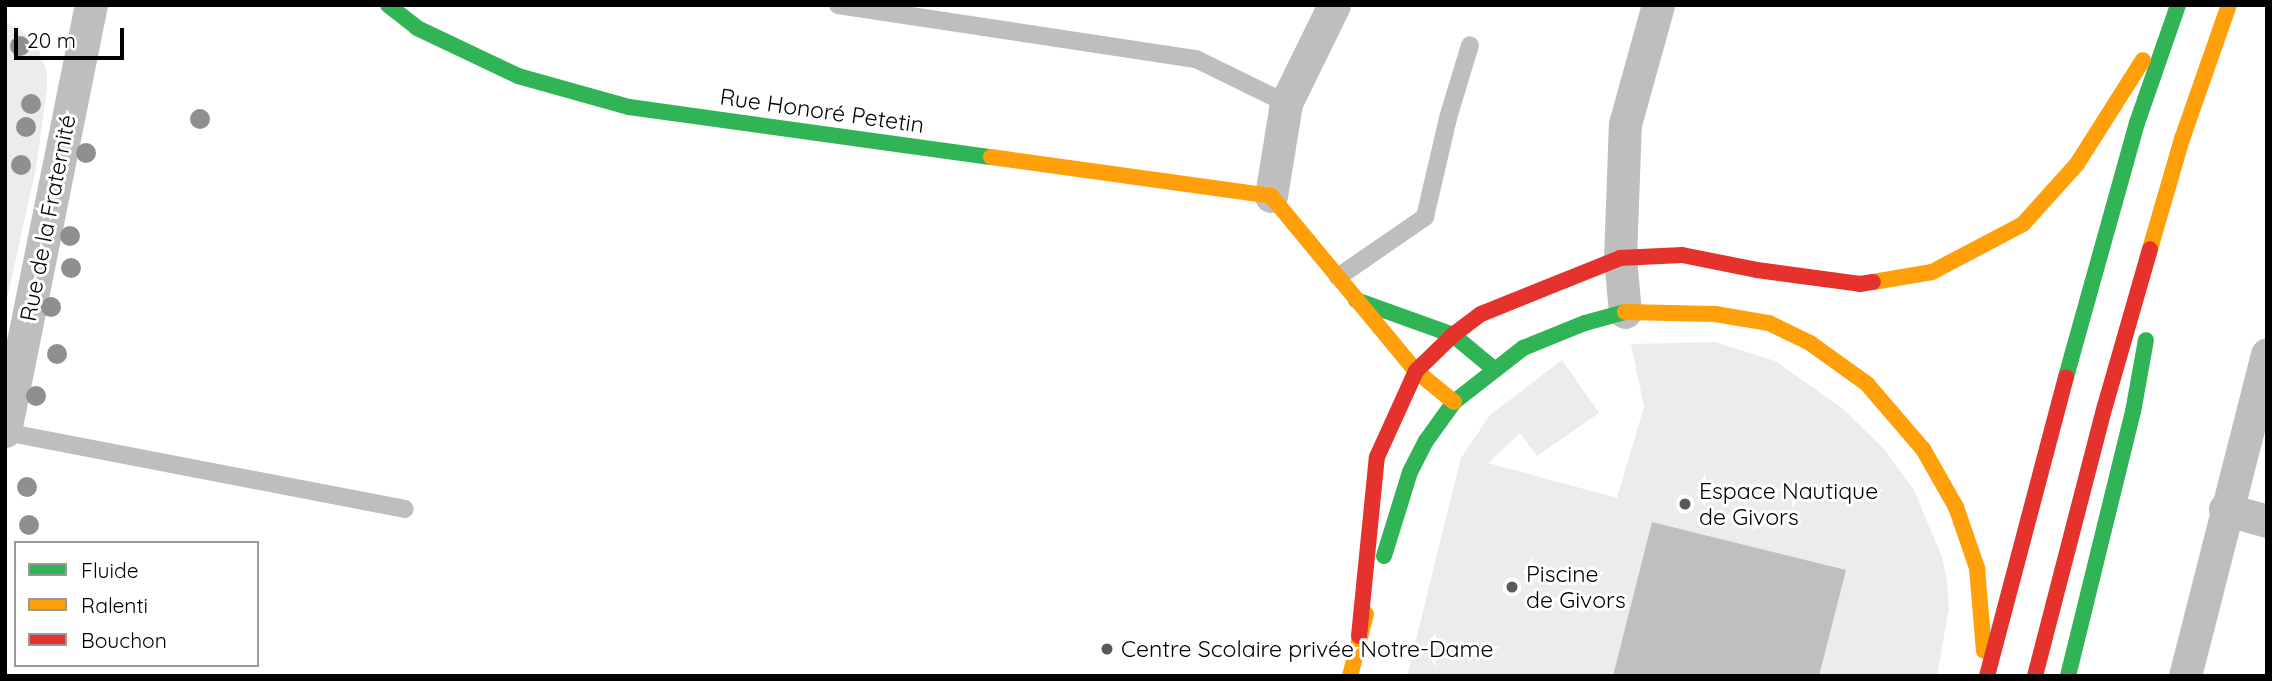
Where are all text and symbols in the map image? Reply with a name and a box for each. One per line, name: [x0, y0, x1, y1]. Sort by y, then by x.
scale bar: [18, 14, 128, 58]
text: 20 m: [27, 27, 76, 53]
street label: Rue Honoré Petetin: [718, 83, 926, 139]
street label: Rue de la Fraternité: [14, 112, 82, 324]
place label: Espace Nautique de Givors: [1699, 477, 1878, 531]
marker: Espace Nautique de Givors: [1677, 496, 1693, 512]
legend: [14, 541, 259, 667]
text: Fluide: [81, 557, 139, 583]
place label: Piscine de Givors: [1526, 560, 1626, 614]
marker: Piscine de Givors: [1504, 579, 1520, 595]
text: Ralenti: [81, 592, 148, 618]
text: Bouchon: [81, 627, 167, 653]
place label: Centre Scolaire privée Notre-Dame: [1121, 635, 1493, 663]
marker: Centre Scolaire privée Notre-Dame: [1099, 641, 1115, 657]

